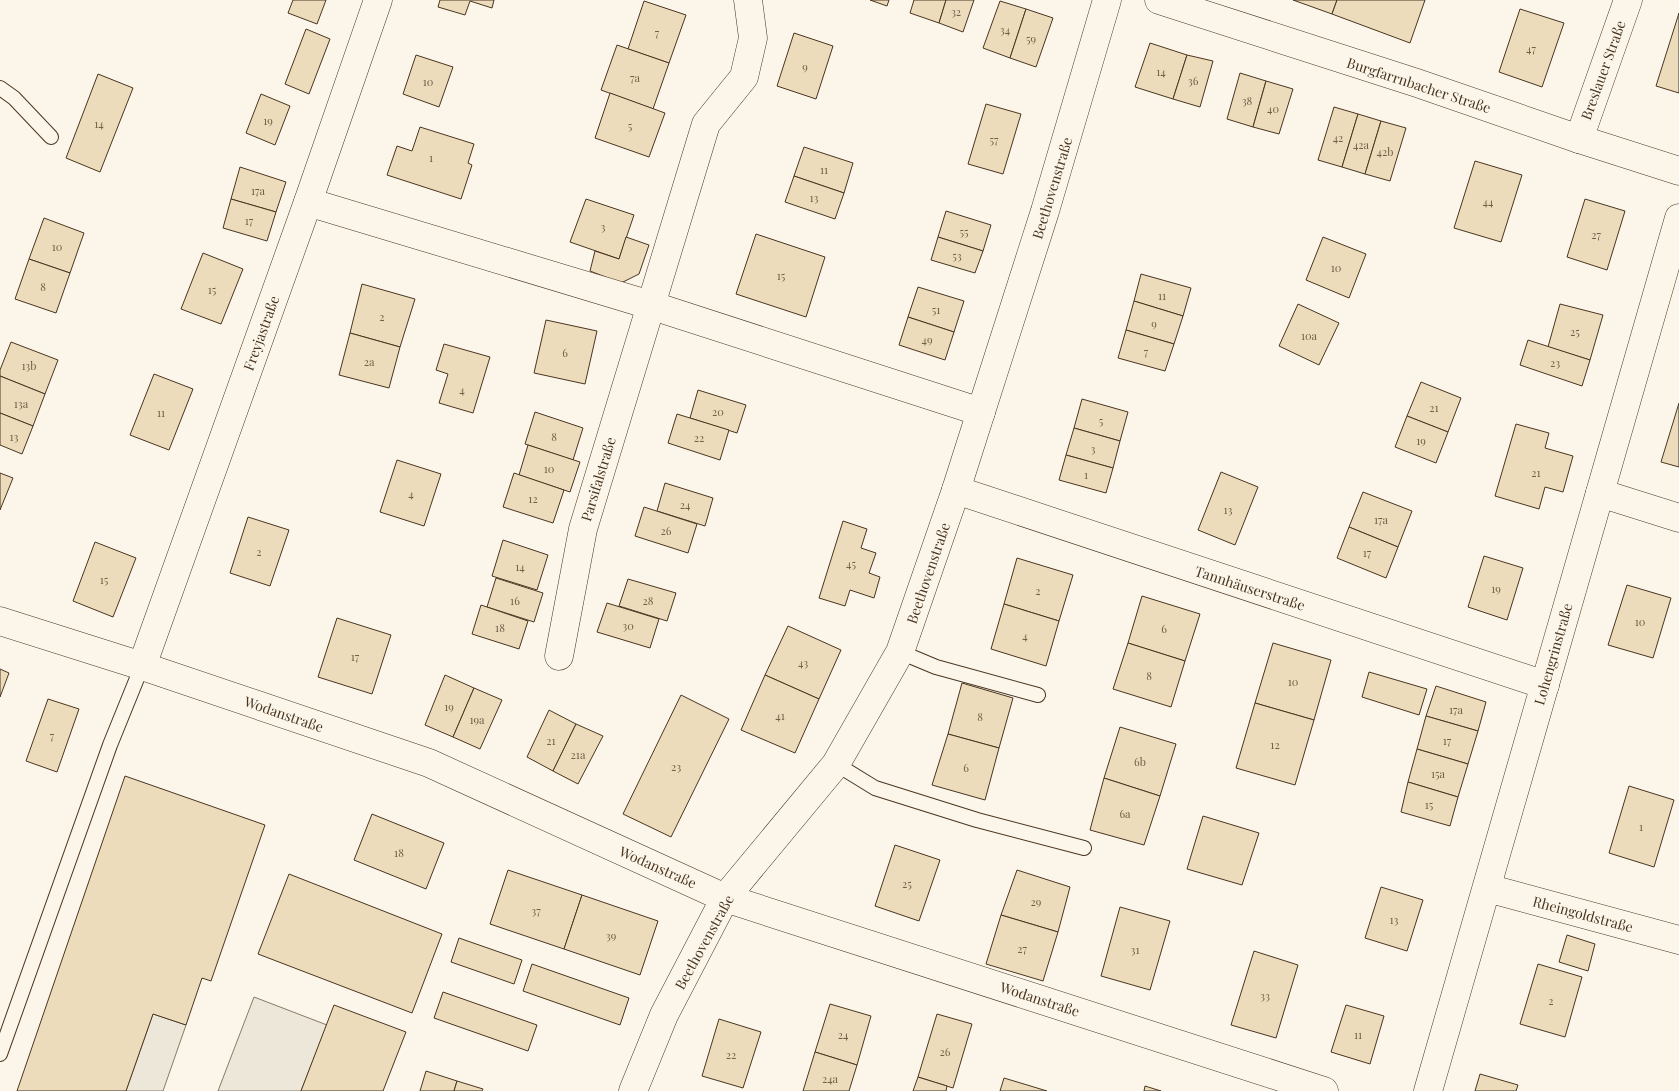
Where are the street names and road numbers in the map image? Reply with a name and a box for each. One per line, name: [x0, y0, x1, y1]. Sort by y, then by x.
street label: Breslauer Straße: [1576, 18, 1630, 122]
street label: Burgfarrnbacher Straße: [1345, 53, 1493, 117]
street label: Beethovenstraße: [1027, 135, 1077, 241]
street label: Freyjastraße: [239, 293, 283, 373]
street label: Parsifalstraße: [576, 435, 620, 523]
street label: Beethovenstraße: [902, 520, 954, 626]
street label: Tannhäuserstraße: [1192, 561, 1308, 615]
street label: Lohengrinstraße: [1529, 601, 1577, 707]
street label: Wodanstraße: [241, 691, 326, 736]
street label: Wodanstraße: [616, 841, 700, 892]
street label: Beethovenstraße: [670, 891, 738, 993]
street label: Rheingoldstraße: [1531, 891, 1635, 937]
street label: Wodanstraße: [997, 977, 1082, 1021]

